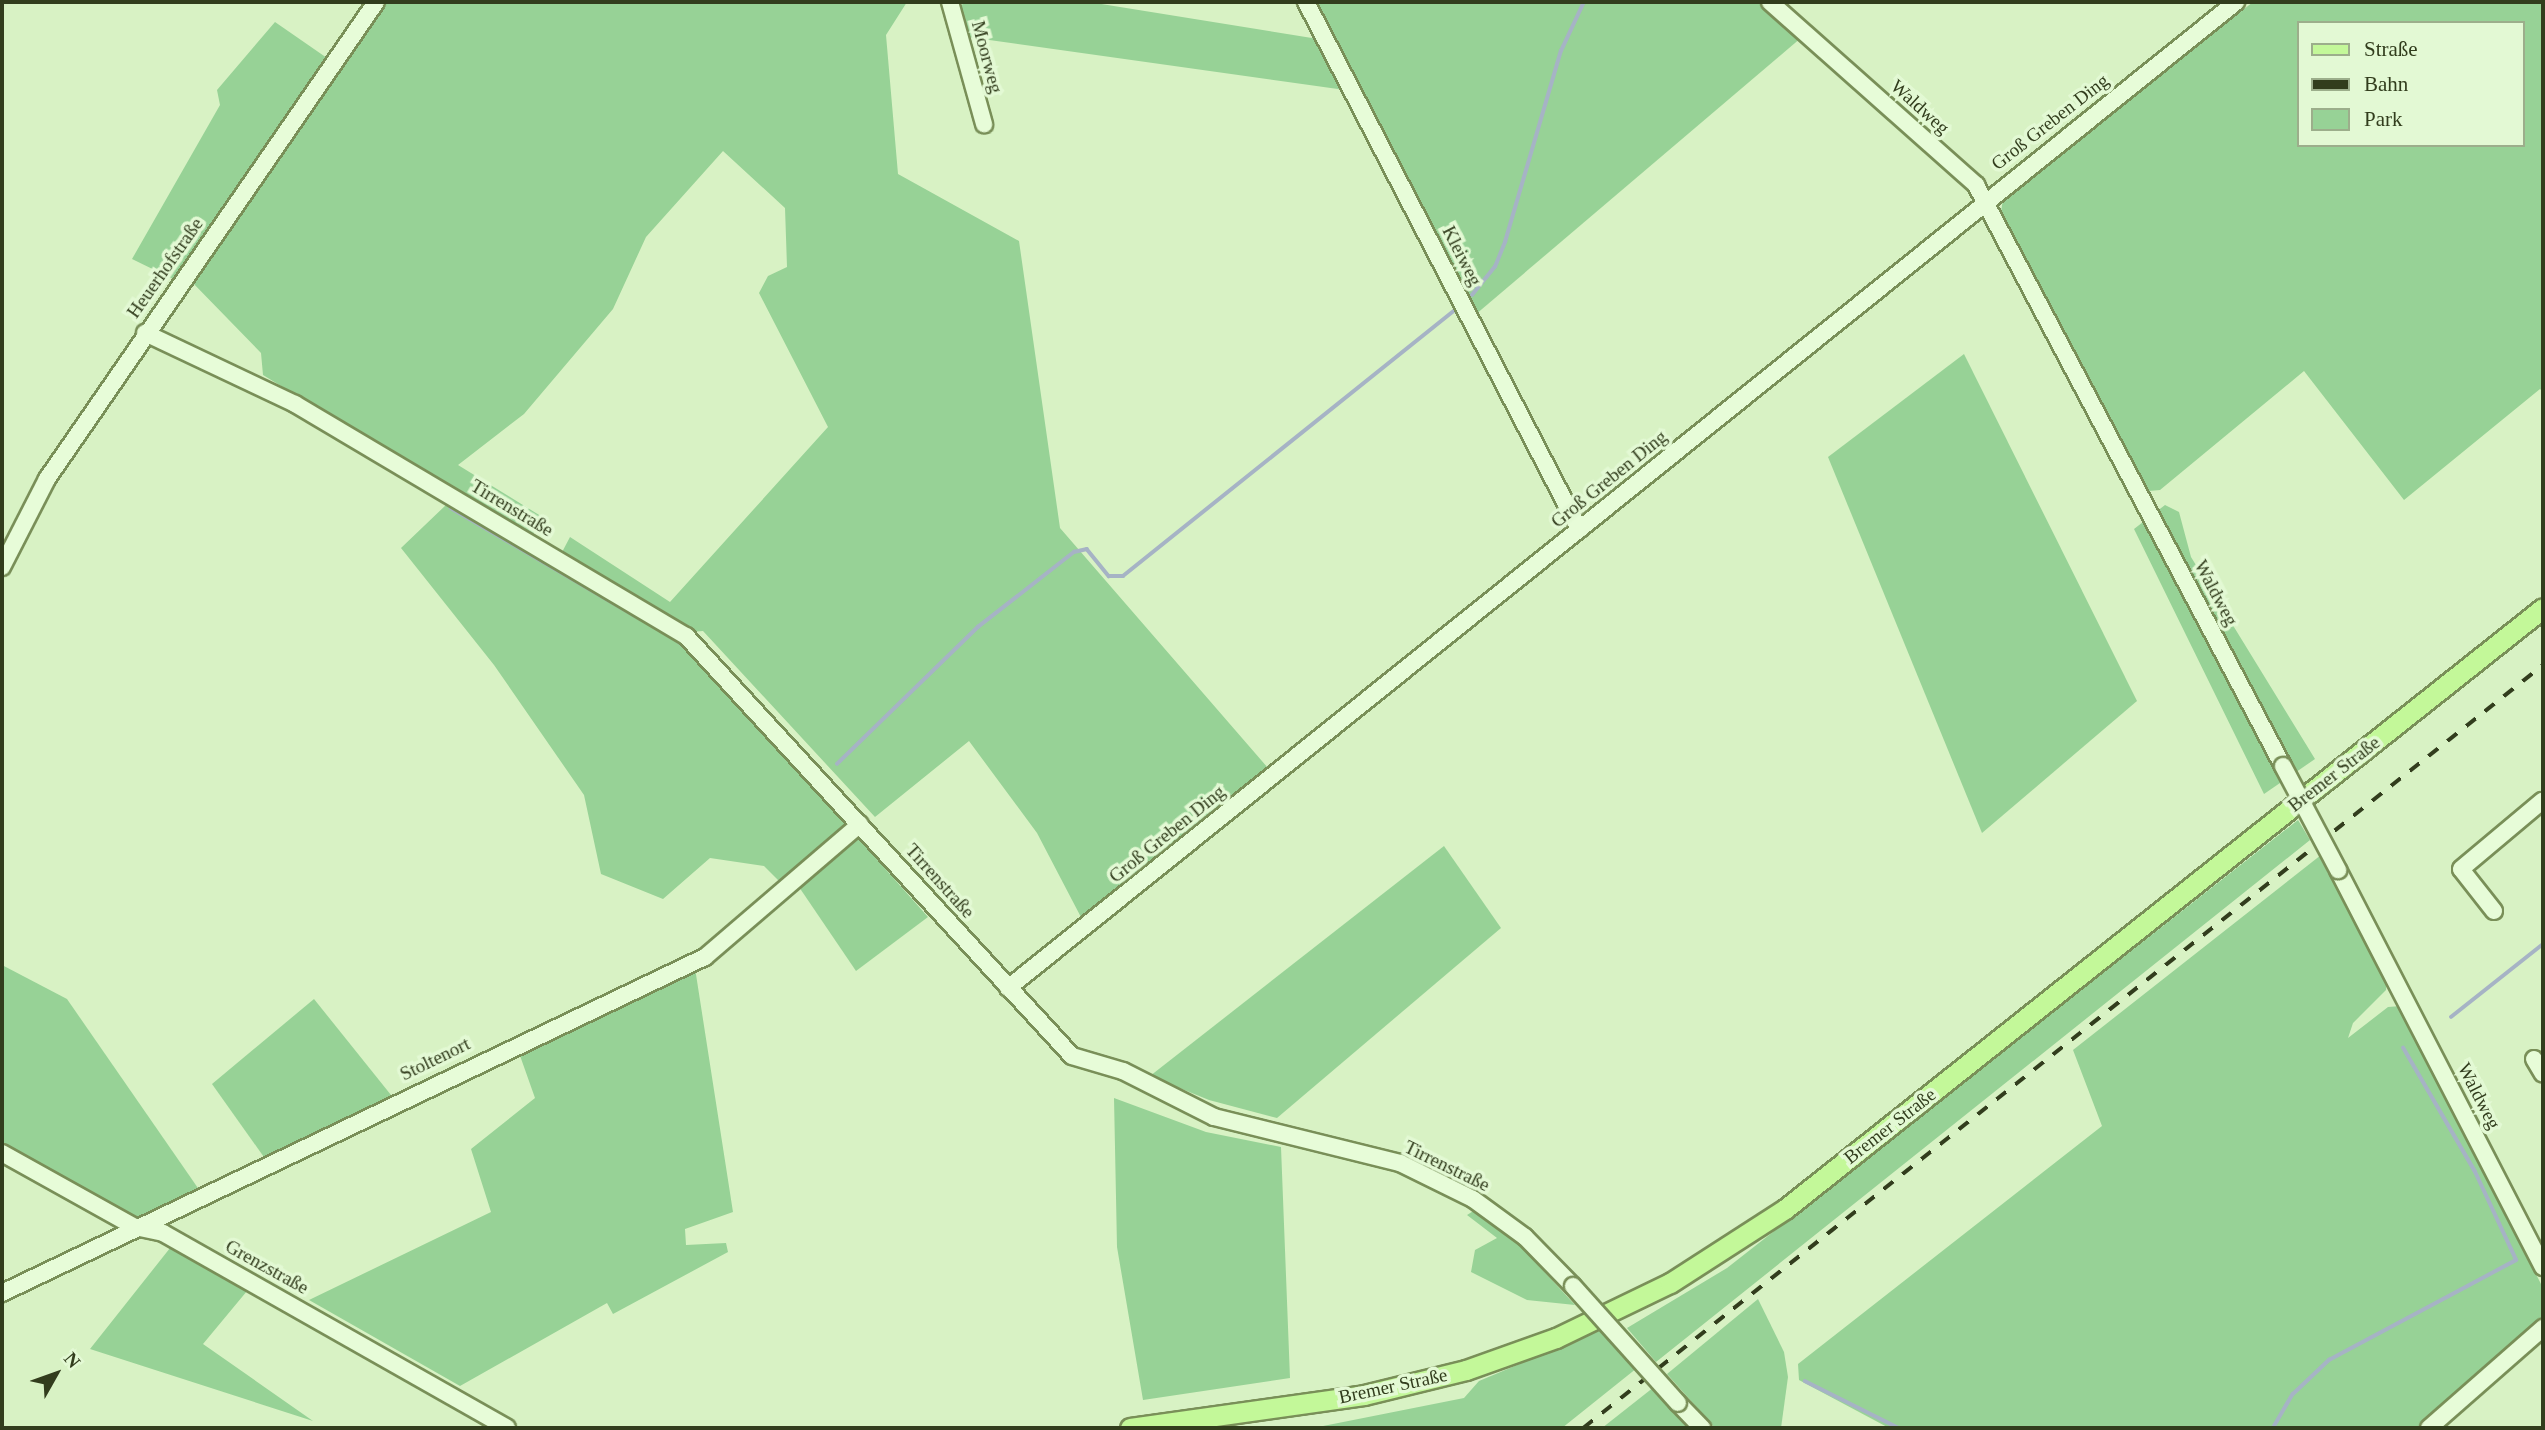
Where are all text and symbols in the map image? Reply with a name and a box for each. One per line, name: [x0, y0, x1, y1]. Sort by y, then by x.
street label: Moorweg: [966, 18, 1008, 96]
legend: [2296, 21, 2524, 147]
text: Straße: [2364, 37, 2418, 61]
street label: Groß Greben Ding: [1987, 69, 2113, 175]
text: Bahn: [2364, 72, 2408, 96]
street label: Waldweg: [1886, 75, 1954, 139]
text: Park: [2364, 107, 2403, 131]
street label: Heuerhofstraße: [122, 213, 208, 323]
street label: Kleiweg: [1437, 222, 1487, 290]
street label: Groß Greben Ding: [1546, 425, 1672, 533]
street label: Tirrenstraße: [467, 474, 557, 542]
street label: Waldweg: [2189, 556, 2243, 630]
street label: Bremer Straße: [2284, 731, 2384, 817]
street label: Groß Greben Ding: [1104, 780, 1230, 888]
street label: Tirrenstraße: [901, 839, 979, 923]
street label: Stoltenort: [396, 1032, 474, 1086]
street label: Waldweg: [2453, 1059, 2505, 1133]
street label: Bremer Straße: [1840, 1083, 1940, 1169]
street label: Tirrenstraße: [1401, 1136, 1493, 1196]
street label: Grenzstraße: [221, 1235, 313, 1299]
north arrow: [21, 1339, 91, 1409]
text: N: [60, 1348, 85, 1372]
street label: Bremer Straße: [1337, 1363, 1449, 1409]

